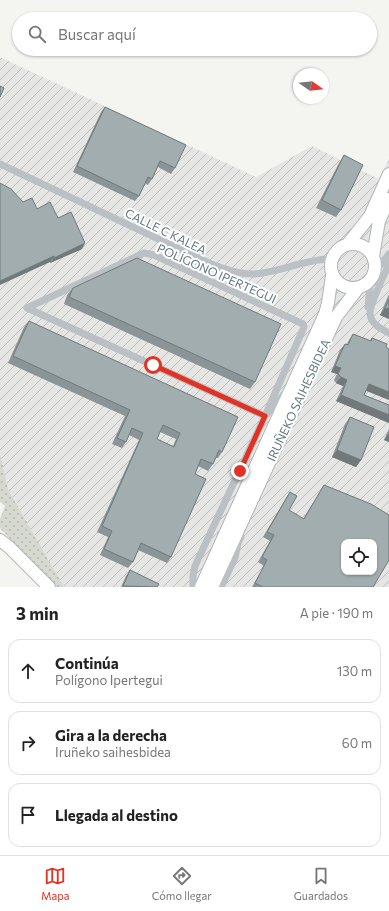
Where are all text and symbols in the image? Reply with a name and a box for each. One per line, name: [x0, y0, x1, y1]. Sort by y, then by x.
search box: [12, 12, 377, 56]
icon: search: [26, 23, 48, 45]
text: Buscar aquí: [58, 25, 136, 43]
north arrow: [293, 68, 329, 104]
street label: CALLE C KALEA: [123, 205, 209, 257]
street label: POLÍGONO IPERTEGUI: [155, 240, 279, 306]
street label: IRUÑEKO SAIHESBIDEA: [264, 337, 332, 463]
route start: [144, 356, 162, 374]
route end: [231, 462, 249, 480]
map controls: [341, 539, 377, 575]
button: locate: [341, 539, 377, 575]
text: 3 min: [16, 603, 59, 624]
text: A pie · 190 m: [300, 605, 373, 621]
text: Continúa: [55, 654, 119, 672]
icon: ahead: [17, 660, 39, 682]
text: 130 m: [337, 663, 372, 679]
text: Polígono Ipertegui: [55, 672, 163, 688]
text: Gira a la derecha: [55, 726, 167, 744]
icon: right: [17, 732, 39, 754]
text: 60 m: [342, 735, 372, 751]
text: Iruñeko saihesbidea: [55, 744, 171, 760]
icon: arrive: [17, 804, 39, 826]
text: Llegada al destino: [55, 806, 178, 824]
tab: Mapa: [41, 865, 70, 902]
tab: Cómo llegar: [152, 865, 212, 902]
tab: Guardados: [294, 865, 348, 902]

